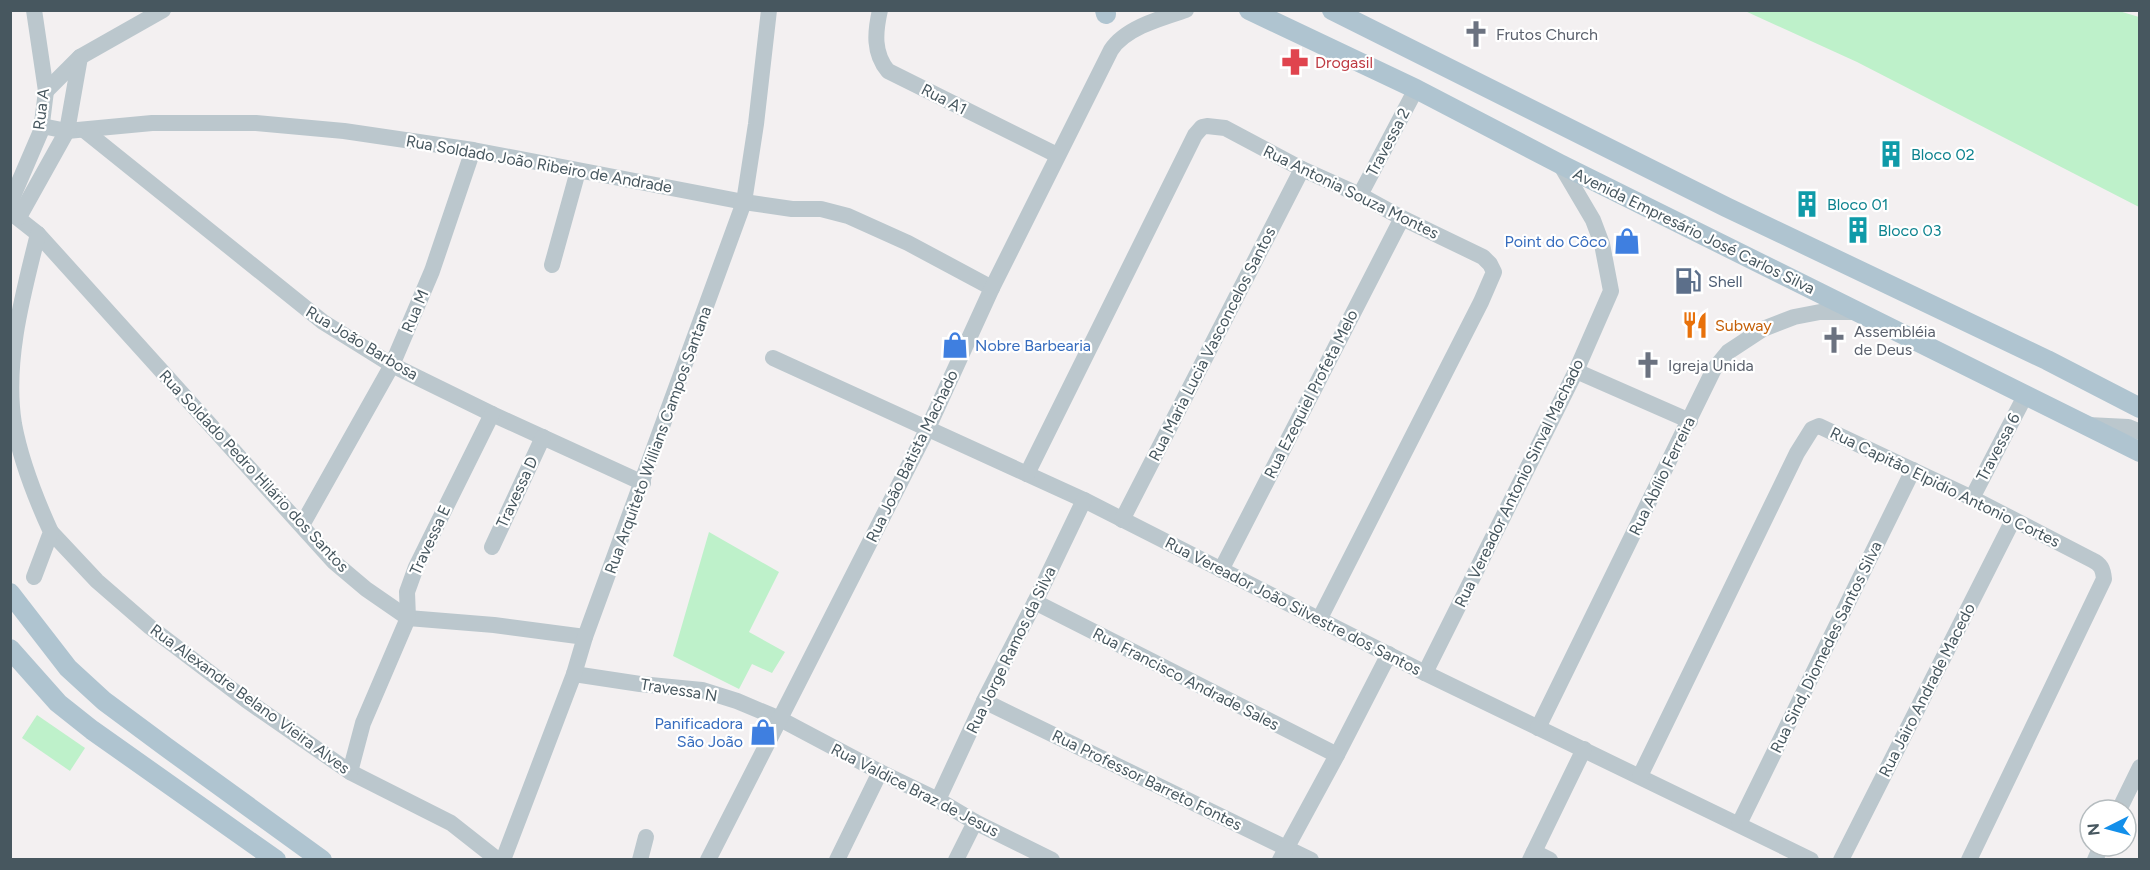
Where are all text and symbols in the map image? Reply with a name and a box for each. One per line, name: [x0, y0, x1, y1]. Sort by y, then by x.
church icon: Frutos Church: [1461, 19, 1491, 49]
place label: Frutos Church: [1496, 25, 1598, 44]
pharmacy icon: Drogasil: [1280, 47, 1310, 77]
place label: Drogasil: [1315, 53, 1373, 72]
street label: Rua A1: [918, 80, 970, 118]
street label: Rua A: [29, 87, 53, 131]
street label: Travessa 2: [1362, 105, 1414, 179]
street label: Rua Soldado João Ribeiro de Andrade: [405, 131, 674, 197]
building icon: Bloco 02: [1876, 139, 1906, 169]
street label: Rua Antonia Souza Montes: [1260, 141, 1442, 243]
place label: Bloco 02: [1911, 145, 1975, 164]
street label: Avenida Empresário José Carlos Silva: [1570, 164, 1818, 298]
building icon: Bloco 01: [1792, 189, 1822, 219]
place label: Bloco 01: [1827, 195, 1888, 214]
building icon: Bloco 03: [1843, 215, 1873, 245]
place label: Bloco 03: [1878, 221, 1941, 240]
street label: Rua Maria Lucia Vasconcelos Santos: [1145, 224, 1279, 464]
shop icon: Point do Côco: [1612, 226, 1642, 256]
place label: Point do Côco: [1505, 232, 1607, 251]
fuel station icon: Shell: [1673, 266, 1703, 296]
place label: Shell: [1708, 272, 1743, 291]
street label: Rua M: [398, 287, 432, 335]
street label: Rua João Barbosa: [302, 302, 422, 384]
street label: Rua Arquiteto Willians Campos Santana: [601, 304, 715, 576]
street label: Rua Ezequiel Profeta Melo: [1260, 306, 1362, 482]
restaurant icon: Subway: [1680, 310, 1710, 340]
place label: Subway: [1715, 316, 1772, 335]
place label: Assembléia de Deus: [1854, 322, 1936, 359]
church icon: Assembléia de Deus: [1819, 325, 1849, 355]
shop icon: Nobre Barbearia: [940, 330, 970, 360]
place label: Nobre Barbearia: [975, 336, 1091, 355]
church icon: Igreja Unida: [1633, 350, 1663, 380]
street label: Rua Vereador Antonio Sinval Machado: [1450, 356, 1588, 610]
place label: Igreja Unida: [1668, 356, 1754, 375]
street label: Rua Soldado Pedro Hilário dos Santos: [155, 366, 353, 576]
street label: Rua João Batista Machado: [862, 367, 962, 545]
street label: Travessa 6: [1972, 410, 2024, 484]
street label: Rua Abílio Ferreira: [1625, 414, 1699, 538]
street label: Rua Capitão Elpidio Antonio Cortes: [1827, 423, 2063, 551]
street label: Travessa D: [492, 453, 542, 531]
street label: Travessa E: [406, 502, 454, 578]
street label: Rua Vereador João Silvestre dos Santos: [1162, 533, 1424, 679]
street label: Rua Sind, Diomedes Santos Silva: [1766, 538, 1886, 756]
street label: Rua Jorge Ramos da Silva: [962, 563, 1060, 737]
street label: Rua Jairo Andrade Macedo: [1875, 600, 1979, 780]
street label: Rua Alexandre Belano Vieira Alves: [147, 620, 353, 778]
street label: Rua Francisco Andrade Sales: [1090, 624, 1282, 734]
street label: Travessa N: [639, 675, 719, 705]
place label: Panificadora São João: [654, 714, 743, 751]
shop icon: Panificadora São João: [748, 717, 778, 747]
street label: Rua Professor Barreto Fontes: [1049, 726, 1245, 834]
street label: Rua Valdice Braz de Jesus: [828, 739, 1002, 841]
north arrow: [2078, 798, 2138, 858]
text: N: [2083, 822, 2104, 837]

